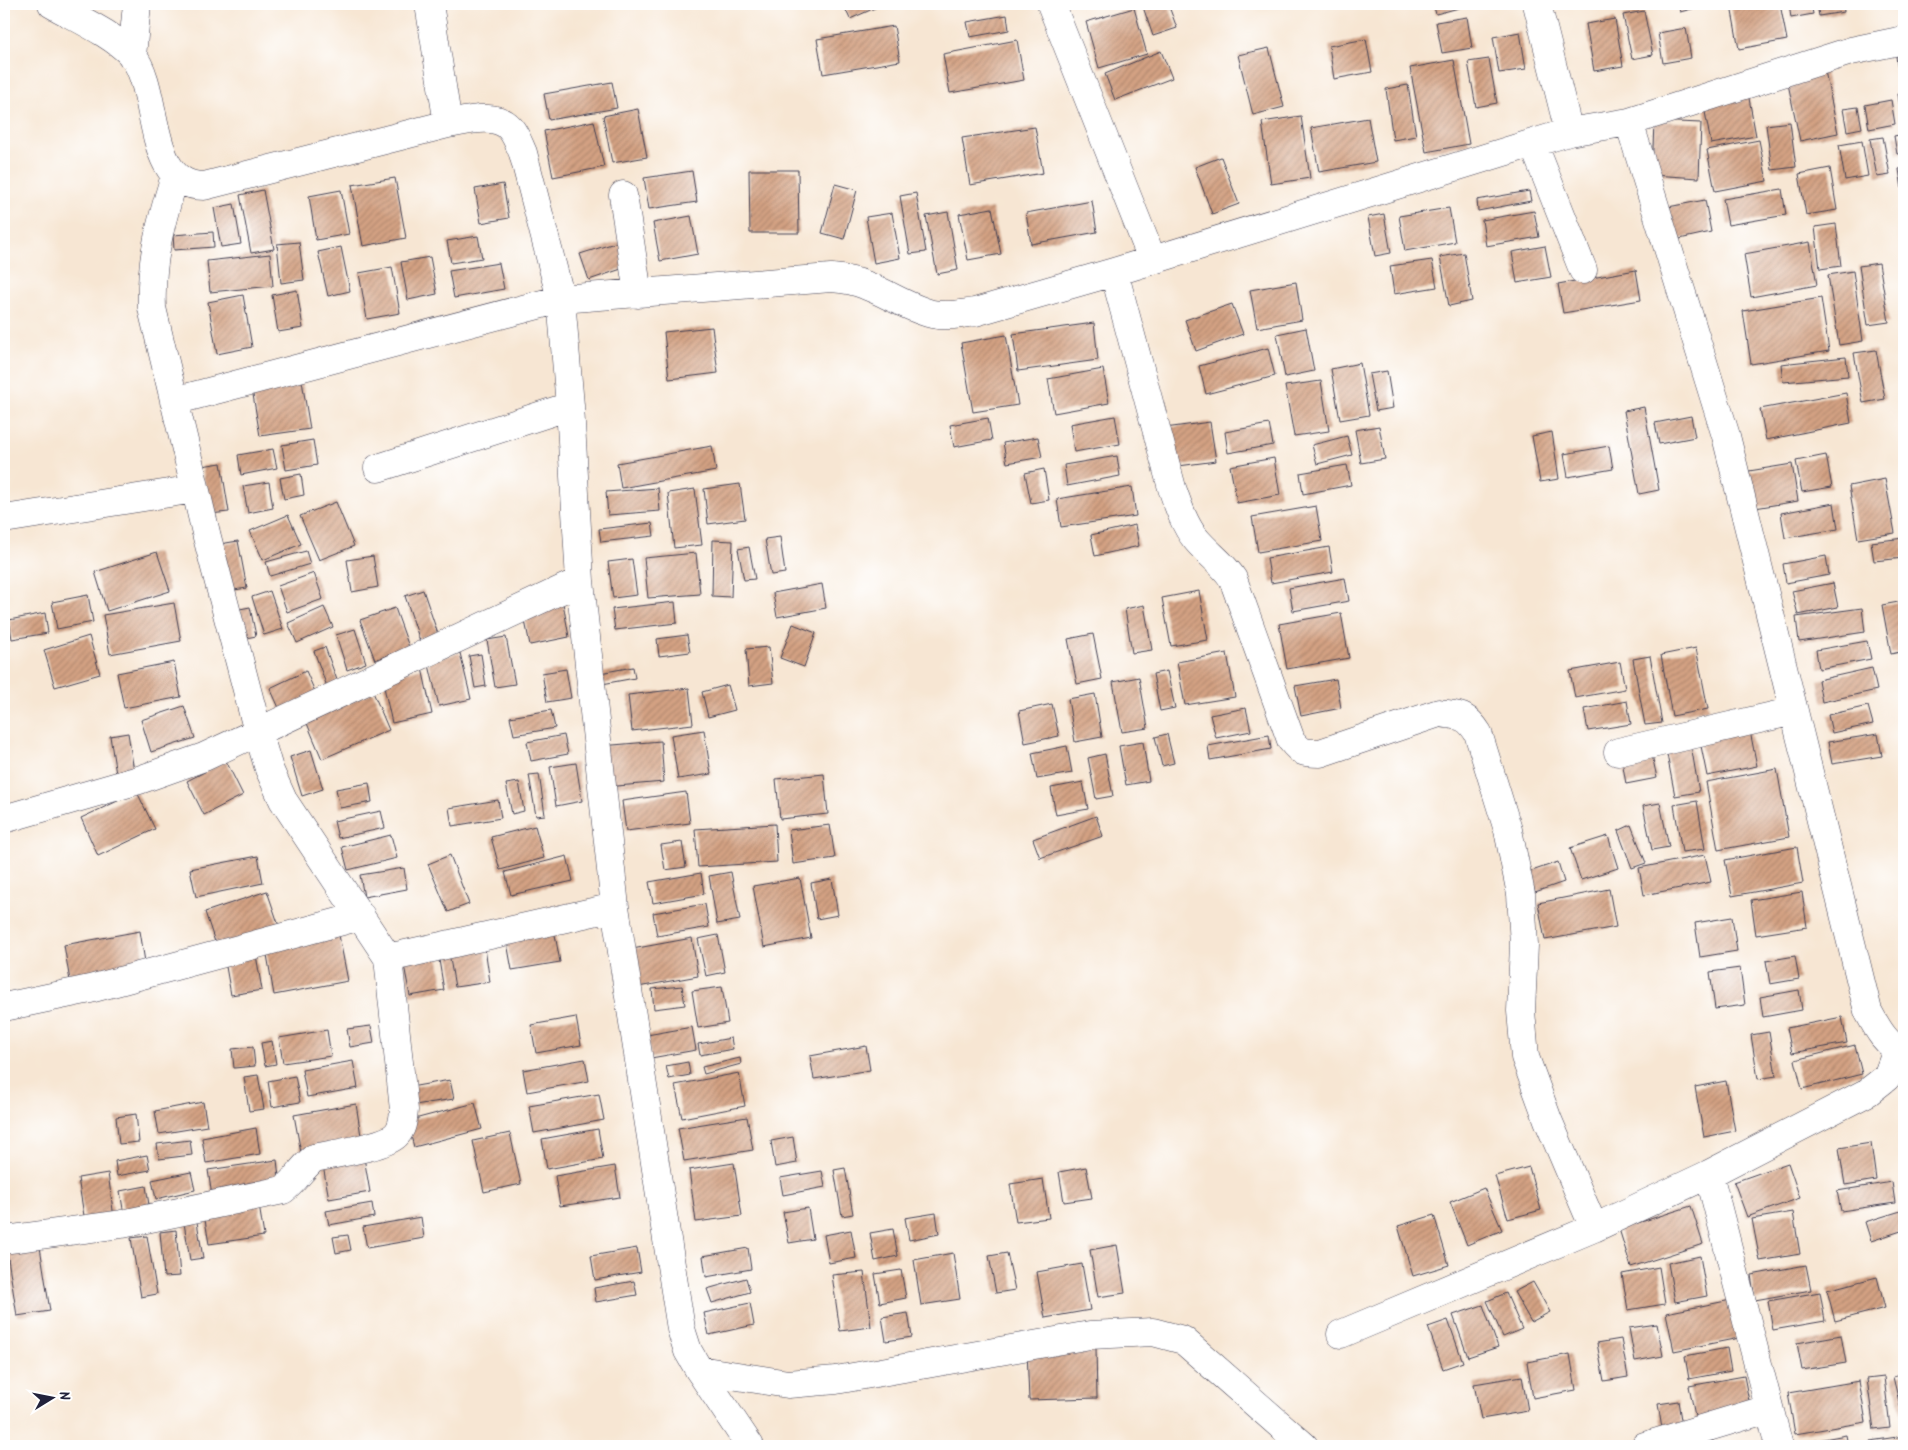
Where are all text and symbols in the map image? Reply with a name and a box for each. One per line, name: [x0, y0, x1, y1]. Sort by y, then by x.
north arrow: [28, 1372, 78, 1422]
text: N: [52, 1390, 75, 1402]

